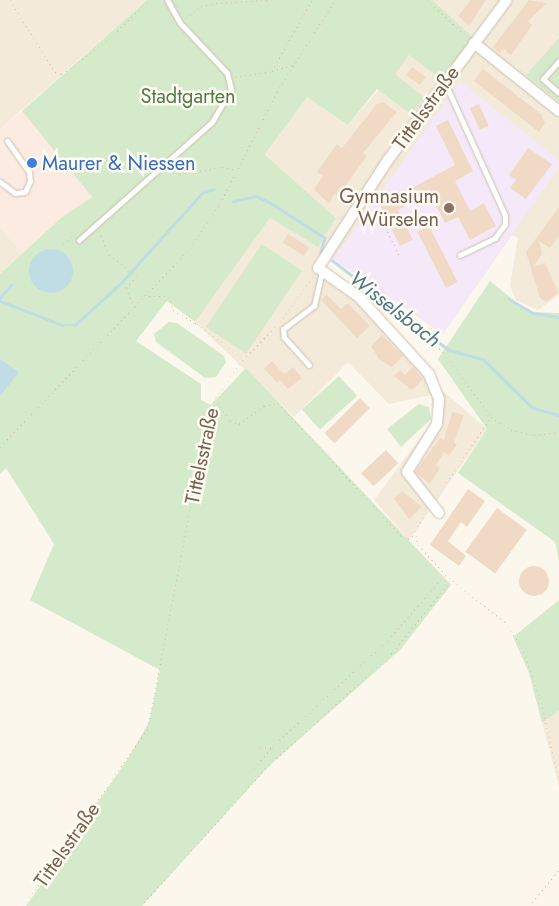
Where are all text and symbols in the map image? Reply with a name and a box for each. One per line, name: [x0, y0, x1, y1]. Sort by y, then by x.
street label: Tittelsstraße: [387, 61, 465, 155]
park label: Stadtgarten: [140, 84, 236, 108]
place label: Maurer & Niessen: [42, 151, 195, 175]
marker: Maurer & Niessen: [26, 157, 38, 169]
place label: Gymnasium Würselen: [339, 185, 439, 232]
marker: Gymnasium Würselen: [443, 202, 455, 214]
water label: Wisselsbach: [344, 266, 446, 352]
street label: Tittelsstraße: [180, 406, 224, 506]
street label: Tittelsstraße: [29, 798, 105, 892]

